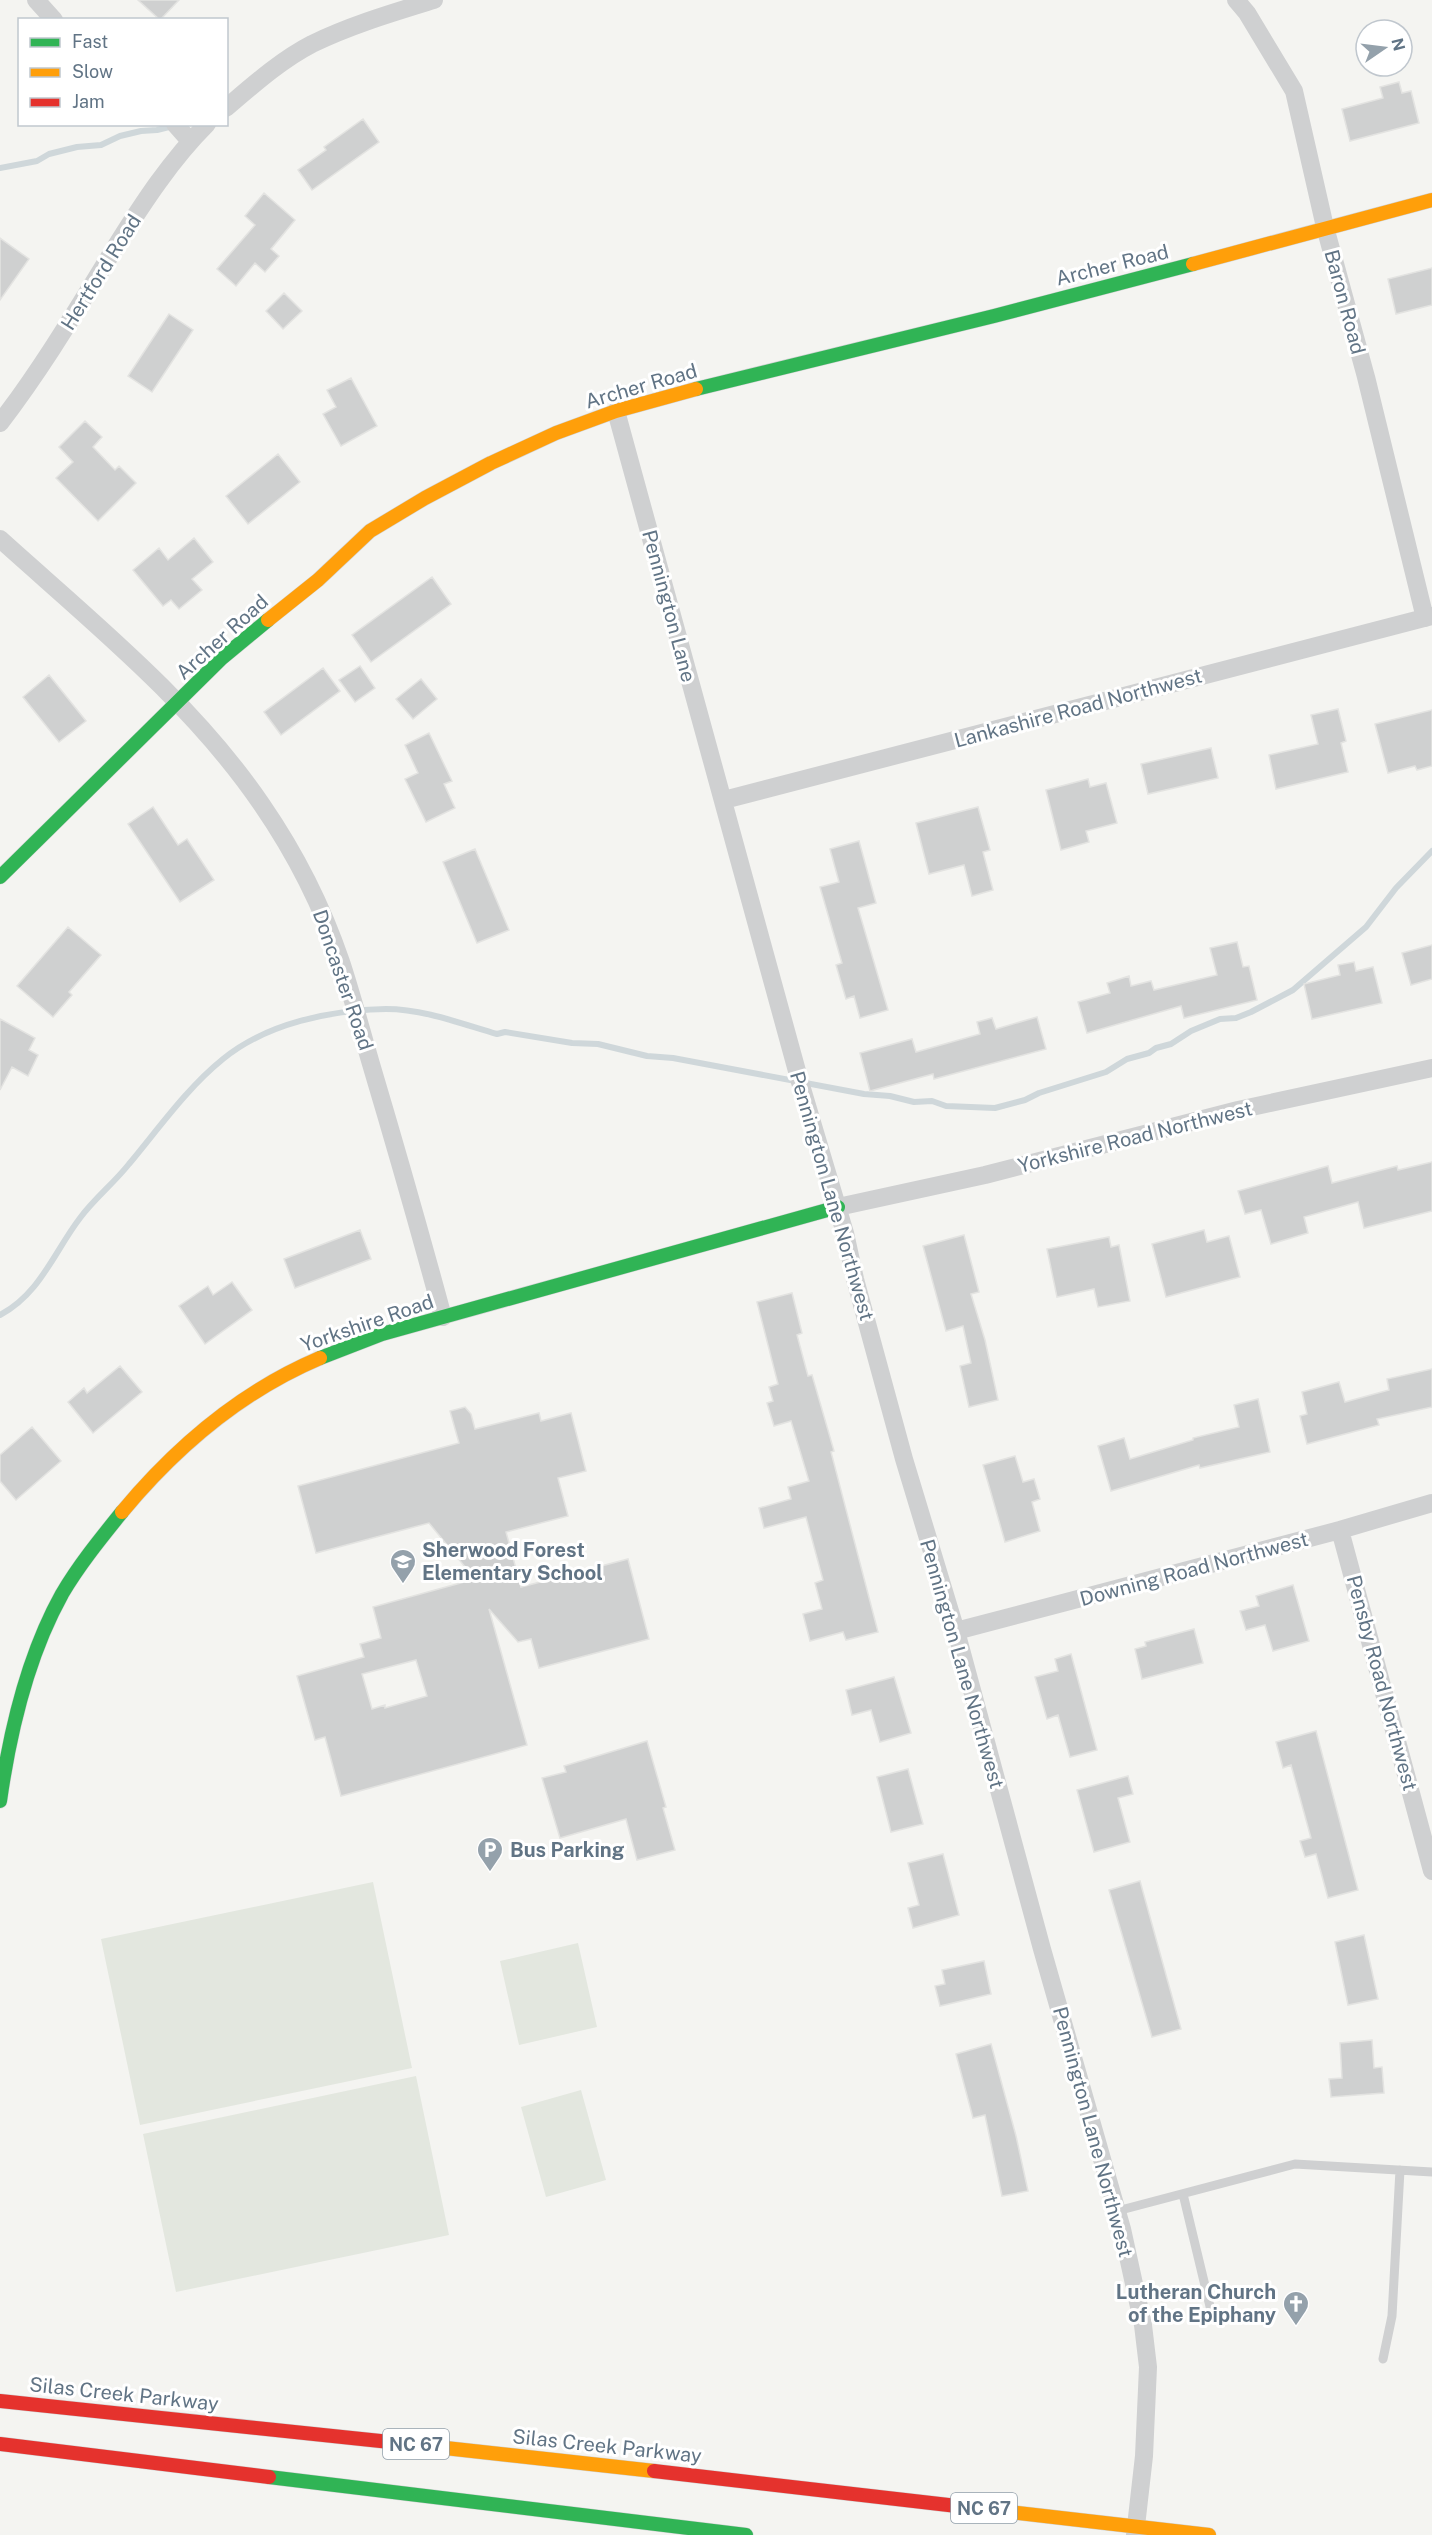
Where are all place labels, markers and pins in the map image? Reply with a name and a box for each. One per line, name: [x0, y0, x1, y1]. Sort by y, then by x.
place label: Sherwood Forest Elementary School: [422, 1538, 603, 1585]
school or university icon: Sherwood Forest Elementary School: [388, 1547, 418, 1585]
parking icon: Bus Parking: [475, 1835, 505, 1873]
place label: Bus Parking: [510, 1838, 625, 1862]
place label: Lutheran Church of the Epiphany: [1116, 2280, 1276, 2327]
church icon: Lutheran Church of the Epiphany: [1281, 2289, 1311, 2327]

